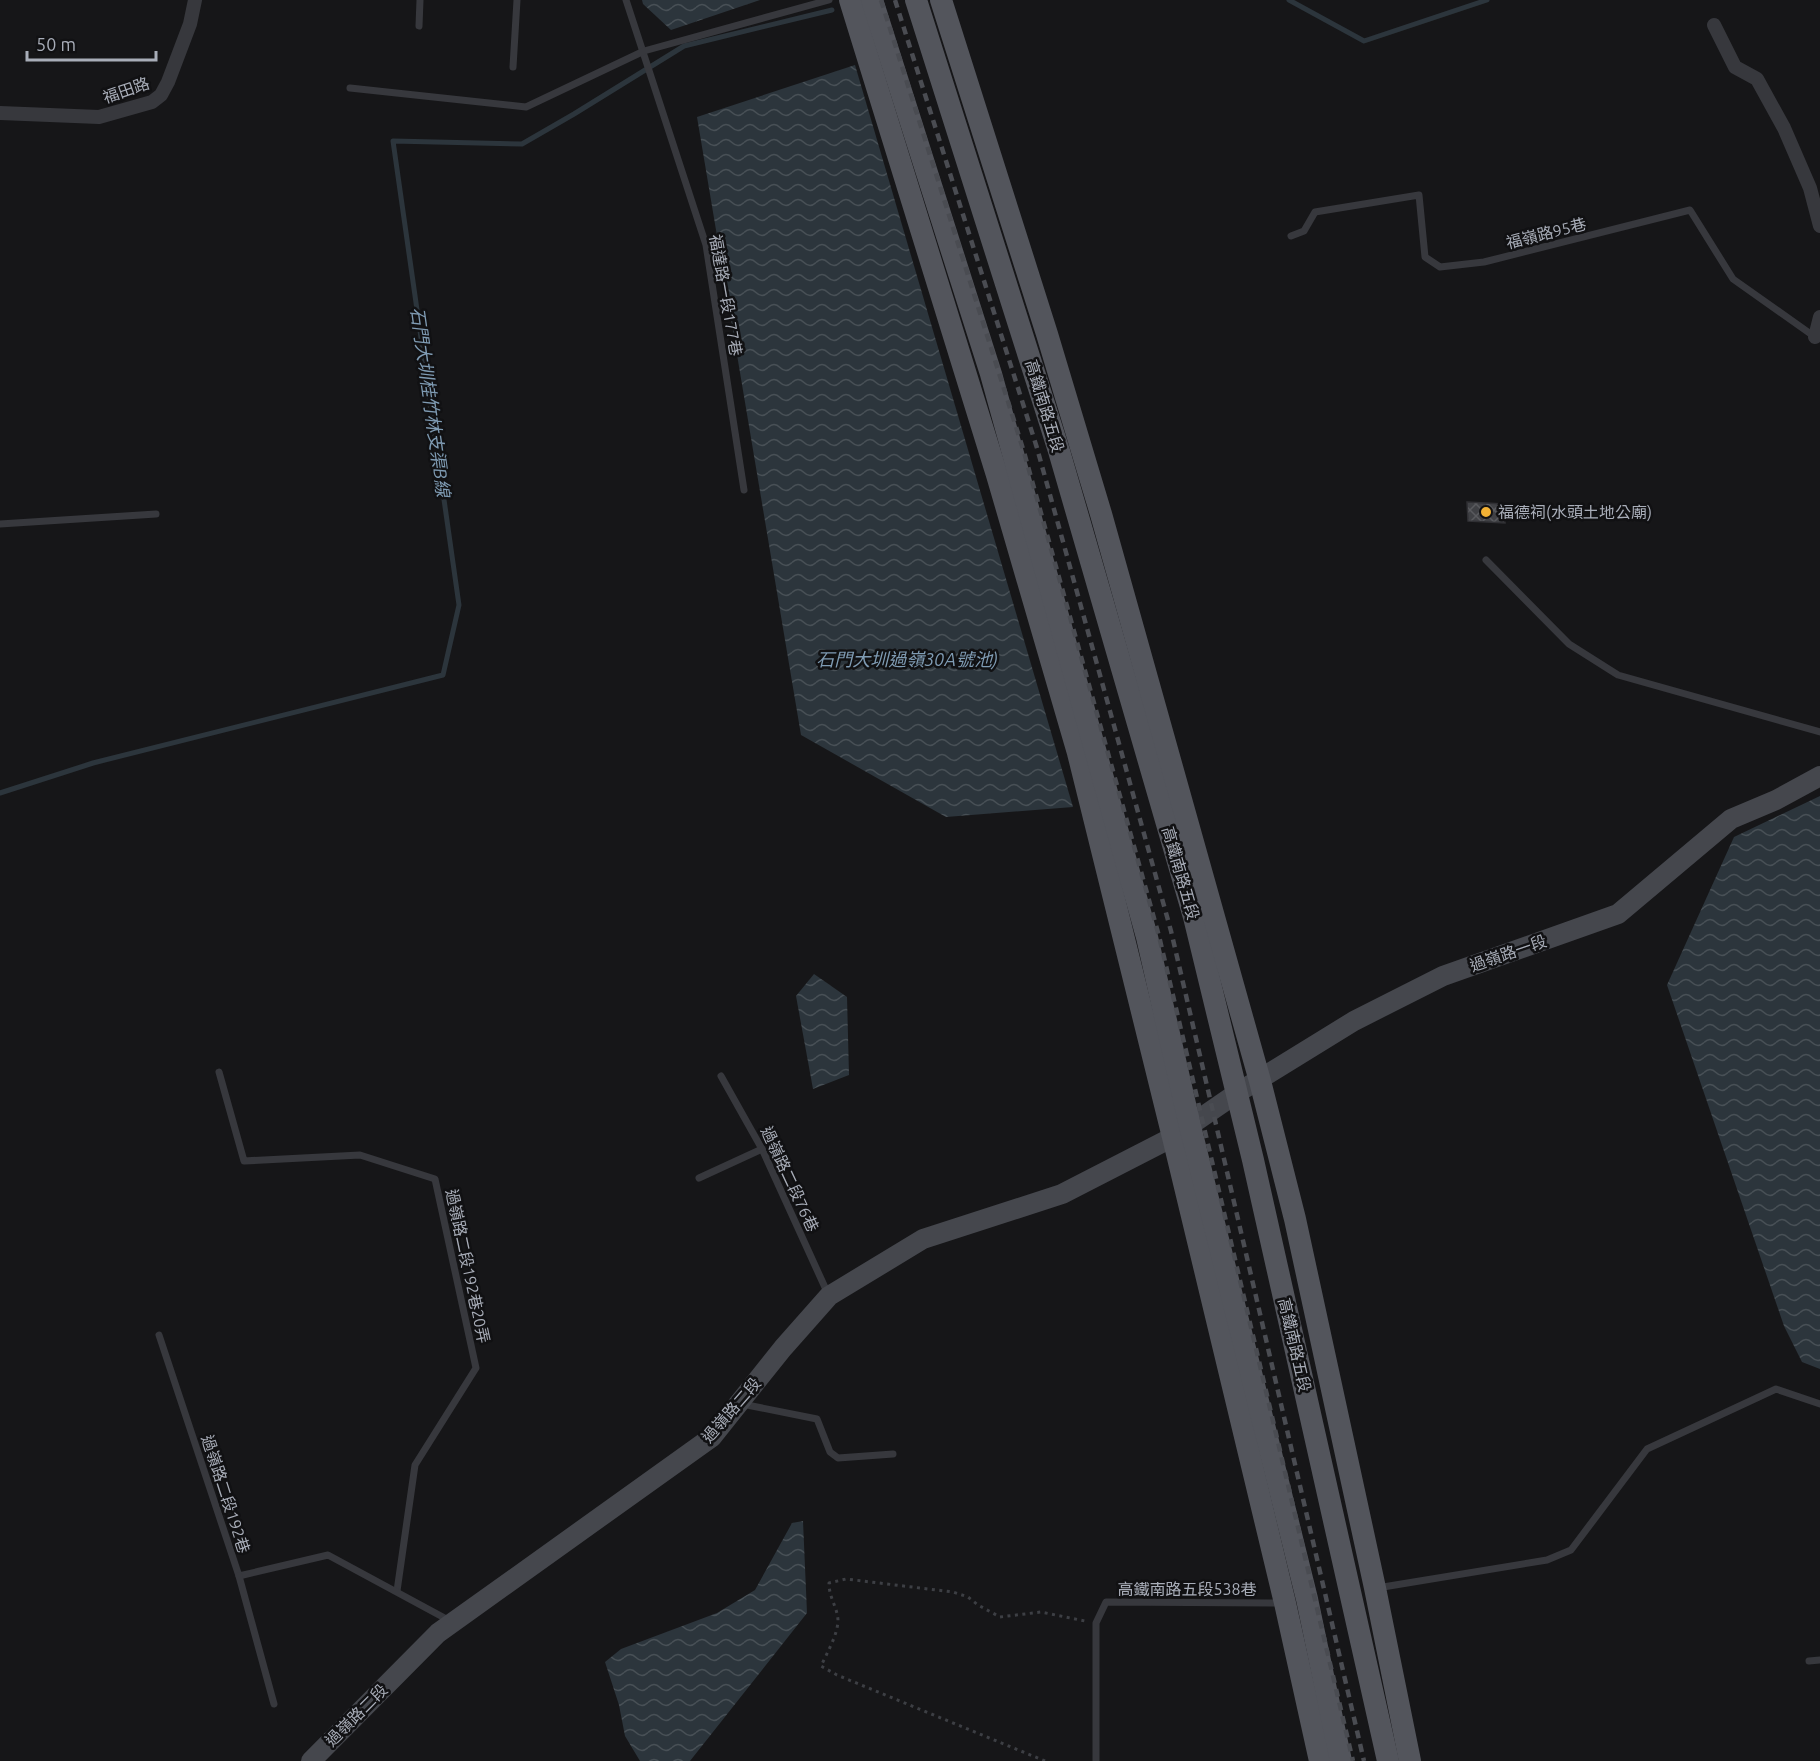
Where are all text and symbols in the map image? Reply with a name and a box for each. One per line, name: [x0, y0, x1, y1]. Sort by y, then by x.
scale bar: [27, 24, 156, 62]
text: 50 m: [36, 34, 76, 54]
street label: 福田路: [100, 74, 152, 106]
street label: 福嶺路95巷: [1504, 214, 1588, 252]
street label: 福達路一段177巷: [706, 233, 746, 357]
water label: 石門大圳桂竹林支渠B線: [408, 306, 454, 500]
street label: 高鐵南路五段: [1022, 357, 1068, 455]
place label: 福德祠(水頭土地公廟): [1498, 503, 1652, 522]
marker: 福德祠(水頭土地公廟): [1479, 505, 1493, 519]
water label: 石門大圳過嶺30A號池): [816, 649, 998, 670]
street label: 高鐵南路五段: [1159, 824, 1203, 922]
street label: 過嶺路一段: [1467, 931, 1549, 975]
street label: 過嶺路二段76巷: [758, 1124, 822, 1234]
street label: 過嶺路二段192巷20弄: [443, 1187, 493, 1345]
street label: 高鐵南路五段: [1275, 1296, 1315, 1394]
street label: 過嶺路二段: [698, 1374, 764, 1446]
street label: 過嶺路二段192巷: [198, 1433, 254, 1555]
street label: 高鐵南路五段538巷: [1117, 1580, 1257, 1598]
street label: 過嶺路二段: [321, 1680, 391, 1750]

